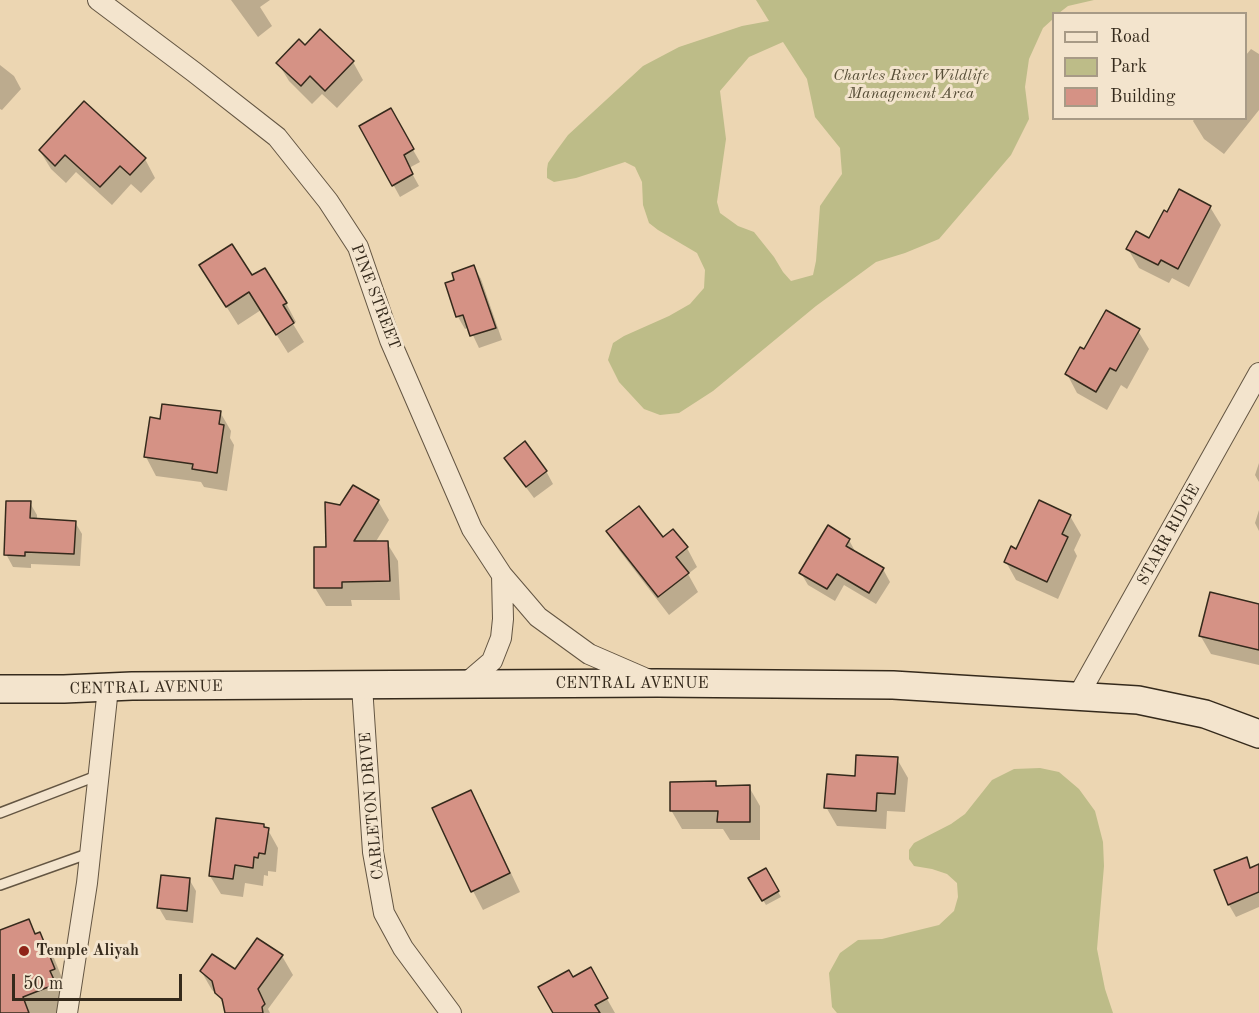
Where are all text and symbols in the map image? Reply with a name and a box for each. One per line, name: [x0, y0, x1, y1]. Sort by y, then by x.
legend: [1052, 12, 1247, 120]
text: Road: [1110, 28, 1150, 46]
text: Park: [1110, 58, 1147, 76]
park label: Charles River Wildlife Management Area: [833, 66, 989, 104]
text: Building: [1110, 88, 1175, 106]
street label: PINE STREET: [346, 242, 404, 352]
street label: STARR RIDGE: [1133, 481, 1205, 589]
street label: CENTRAL AVENUE: [555, 674, 709, 694]
street label: CENTRAL AVENUE: [69, 677, 223, 699]
street label: CARLETON DRIVE: [356, 731, 388, 881]
place label: Temple Aliyah: [36, 941, 139, 961]
marker: Temple Aliyah: [17, 944, 31, 958]
scale bar: [15, 962, 184, 1000]
text: 50 m: [23, 975, 63, 993]

